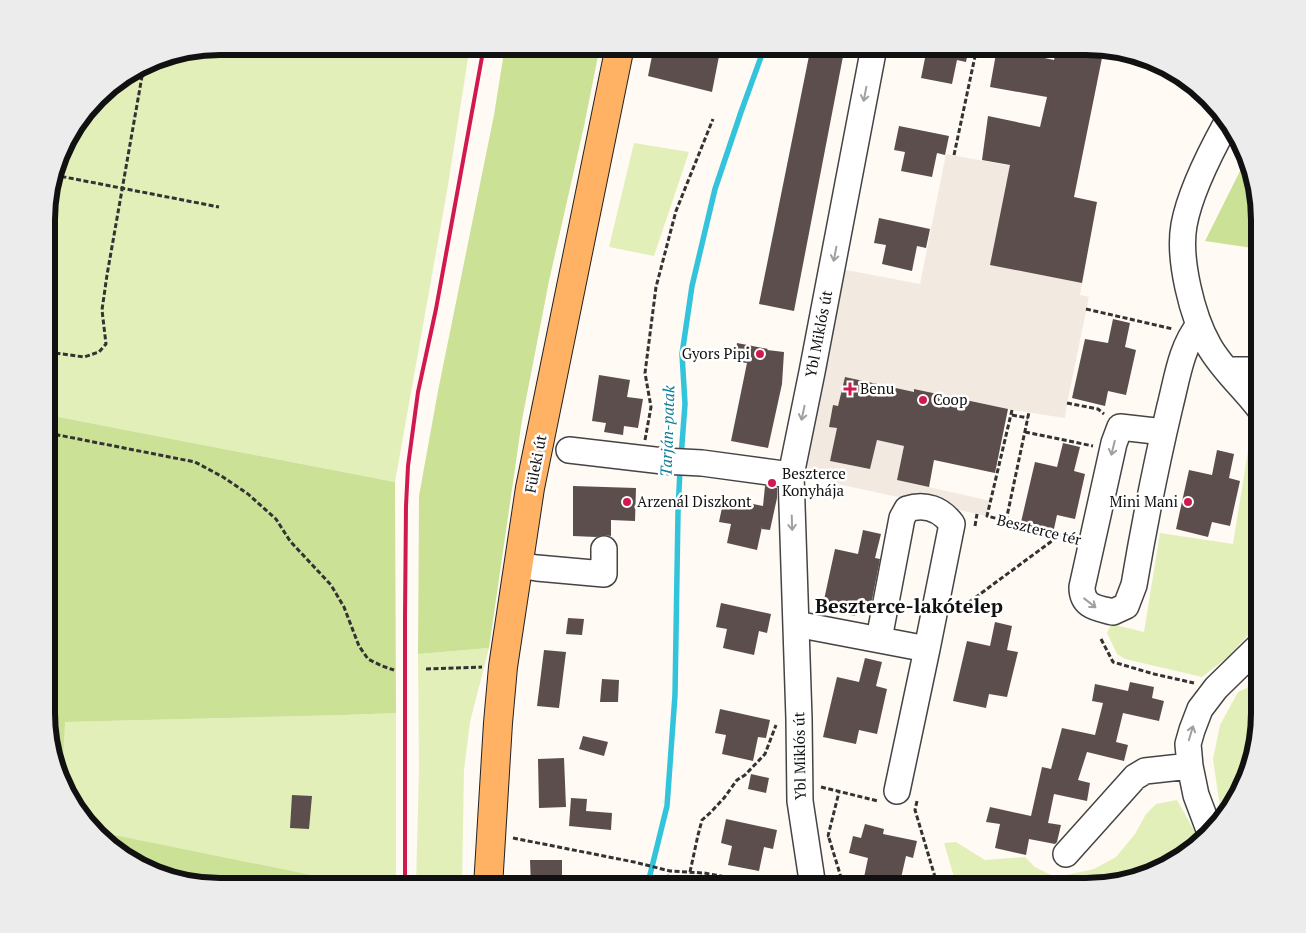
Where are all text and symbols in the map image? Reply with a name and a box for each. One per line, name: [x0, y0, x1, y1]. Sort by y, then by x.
one-way arrow: [860, 86, 870, 102]
one-way arrow: [829, 246, 839, 262]
street label: Ybl Miklós út: [800, 288, 836, 379]
place label: Gyors Pipi: [682, 343, 750, 363]
marker: Gyors Pipi: [754, 348, 766, 360]
place label: Benu: [860, 378, 895, 398]
marker: Benu: [844, 383, 856, 395]
water label: Tarján-patak: [654, 385, 680, 477]
place label: Coop: [933, 389, 967, 409]
marker: Coop: [917, 394, 929, 406]
one-way arrow: [798, 405, 808, 421]
street label: Füleki út: [520, 433, 551, 495]
one-way arrow: [1108, 439, 1117, 455]
place label: Beszterce Konyhája: [782, 463, 846, 500]
marker: Beszterce Konyhája: [766, 477, 778, 489]
place label: Arzenál Diszkont: [637, 491, 752, 511]
place label: Mini Mani: [1109, 491, 1178, 511]
marker: Arzenál Diszkont: [621, 496, 633, 508]
marker: Mini Mani: [1182, 496, 1194, 508]
street label: Beszterce tér: [995, 509, 1084, 549]
one-way arrow: [788, 515, 797, 531]
district label: Beszterce-lakótelep: [815, 592, 1003, 619]
one-way arrow: [1084, 597, 1097, 608]
street label: Ybl Miklós út: [788, 711, 810, 800]
one-way arrow: [1187, 726, 1197, 742]

